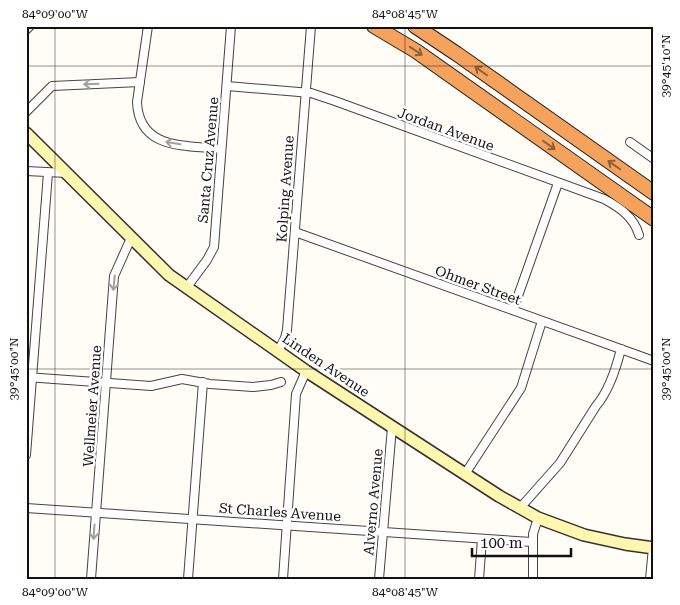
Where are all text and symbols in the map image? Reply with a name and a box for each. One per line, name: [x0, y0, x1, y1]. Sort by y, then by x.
text: 84°09'00"W: [22, 7, 89, 21]
text: 84°08'45"W: [372, 7, 439, 21]
text: 39°45'10"N: [659, 34, 673, 98]
one-way arrow: [409, 46, 423, 56]
one-way arrow: [475, 66, 489, 76]
one-way arrow: [83, 79, 100, 89]
street label: Santa Cruz Avenue: [195, 96, 222, 224]
street label: Jordan Avenue: [396, 104, 497, 154]
street label: Kolping Avenue: [273, 135, 297, 243]
one-way arrow: [165, 138, 181, 148]
one-way arrow: [542, 140, 556, 150]
one-way arrow: [607, 160, 621, 170]
street label: Ohmer Street: [433, 262, 523, 308]
one-way arrow: [109, 275, 119, 291]
street label: Linden Avenue: [279, 330, 373, 400]
text: 39°45'00"N: [7, 337, 21, 401]
text: 39°45'00"N: [659, 337, 673, 401]
street label: Wellmeier Avenue: [80, 344, 104, 467]
street label: Alverno Avenue: [360, 448, 386, 556]
street label: St Charles Avenue: [218, 500, 342, 524]
one-way arrow: [90, 524, 99, 540]
scale bar: [472, 525, 571, 557]
text: 100 m: [480, 534, 523, 552]
text: 84°09'00"W: [22, 585, 89, 599]
text: 84°08'45"W: [372, 585, 439, 599]

